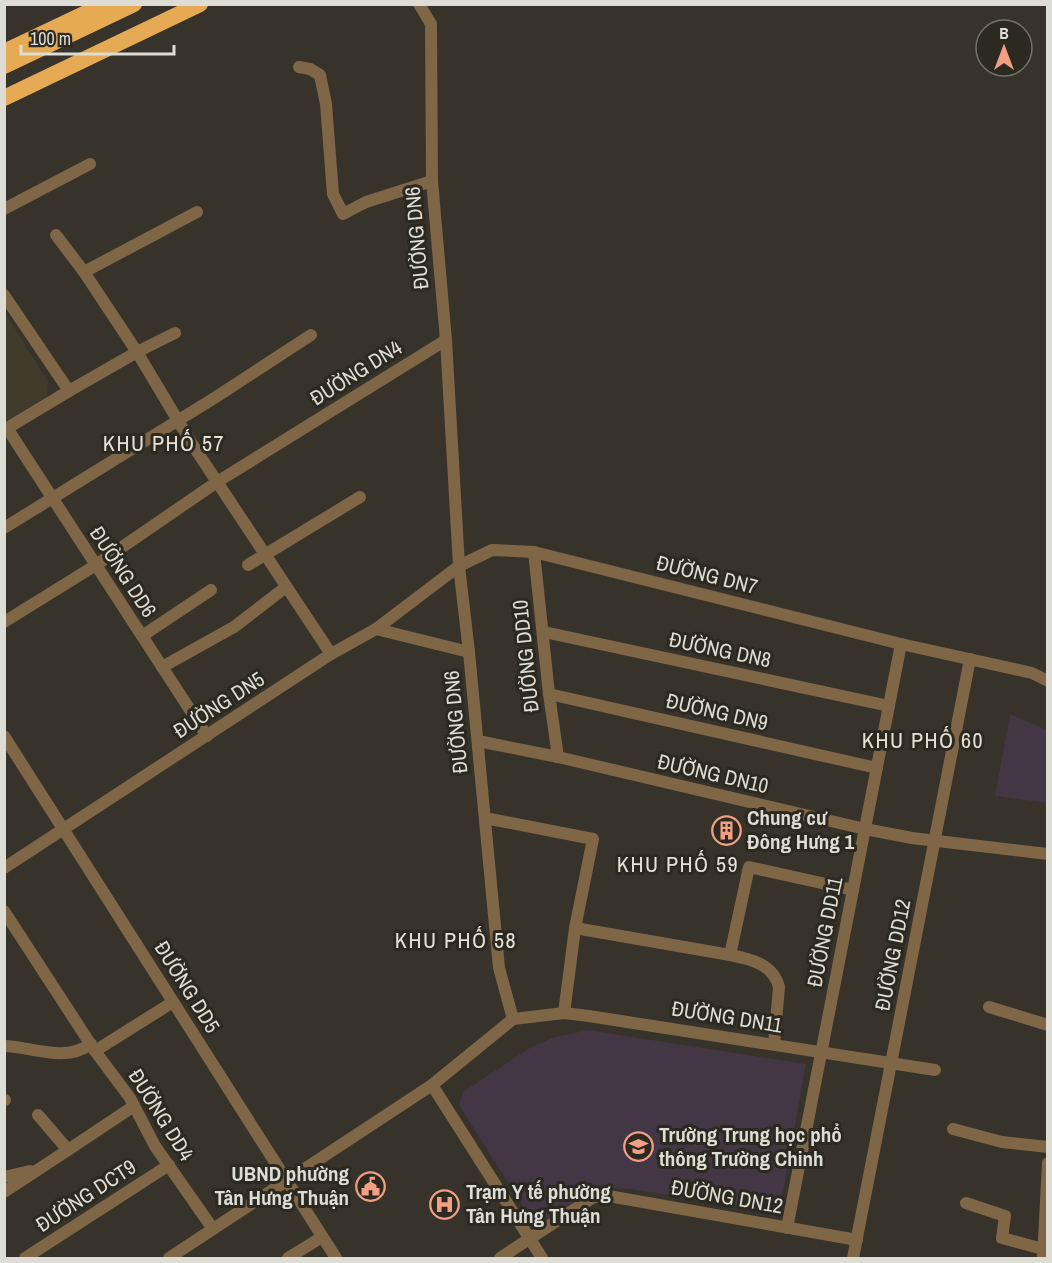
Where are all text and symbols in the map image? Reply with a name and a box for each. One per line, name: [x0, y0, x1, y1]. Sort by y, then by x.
scale bar: [21, 18, 174, 56]
north arrow: [974, 18, 1034, 78]
text: B: [999, 22, 1009, 44]
text: 100 m: [30, 26, 71, 51]
street label: ĐƯỜNG DN6: [398, 185, 435, 291]
street label: ĐƯỜNG DN4: [304, 333, 408, 412]
district label: KHU PHỐ 57: [103, 428, 225, 458]
street label: ĐƯỜNG DD6: [83, 521, 164, 623]
street label: ĐƯỜNG DN7: [653, 548, 761, 601]
street label: ĐƯỜNG DD10: [505, 598, 546, 714]
street label: ĐƯỜNG DN8: [667, 625, 774, 674]
street label: ĐƯỜNG DN5: [168, 664, 270, 745]
street label: ĐƯỜNG DN6: [437, 669, 474, 775]
street label: ĐƯỜNG DN9: [664, 686, 771, 737]
district label: KHU PHỐ 60: [862, 725, 984, 755]
street label: ĐƯỜNG DN10: [655, 747, 771, 800]
place label: Chung cư Đông Hưng 1: [747, 803, 855, 856]
building icon: Chung cư Đông Hưng 1: [710, 814, 742, 846]
district label: KHU PHỐ 59: [617, 849, 739, 879]
street label: ĐƯỜNG DD11: [800, 874, 849, 989]
street label: ĐƯỜNG DD12: [868, 897, 918, 1013]
district label: KHU PHỐ 58: [395, 925, 517, 955]
street label: ĐƯỜNG DD5: [148, 935, 227, 1038]
street label: ĐƯỜNG DN11: [670, 993, 785, 1040]
street label: ĐƯỜNG DD4: [122, 1063, 201, 1167]
place label: Trường Trung học phổ thông Trường Chinh: [659, 1120, 842, 1173]
school or university icon: Trường Trung học phổ thông Trường Chinh: [622, 1131, 654, 1163]
street label: ĐƯỜNG DCT9: [30, 1152, 141, 1239]
place label: UBND phường Tân Hưng Thuận: [214, 1159, 349, 1212]
public building icon: UBND phường Tân Hưng Thuận: [354, 1170, 386, 1202]
street label: ĐƯỜNG DN12: [669, 1172, 785, 1221]
place label: Trạm Y tế phường Tân Hưng Thuận: [466, 1177, 611, 1230]
hospital icon: Trạm Y tế phường Tân Hưng Thuận: [429, 1188, 461, 1220]

